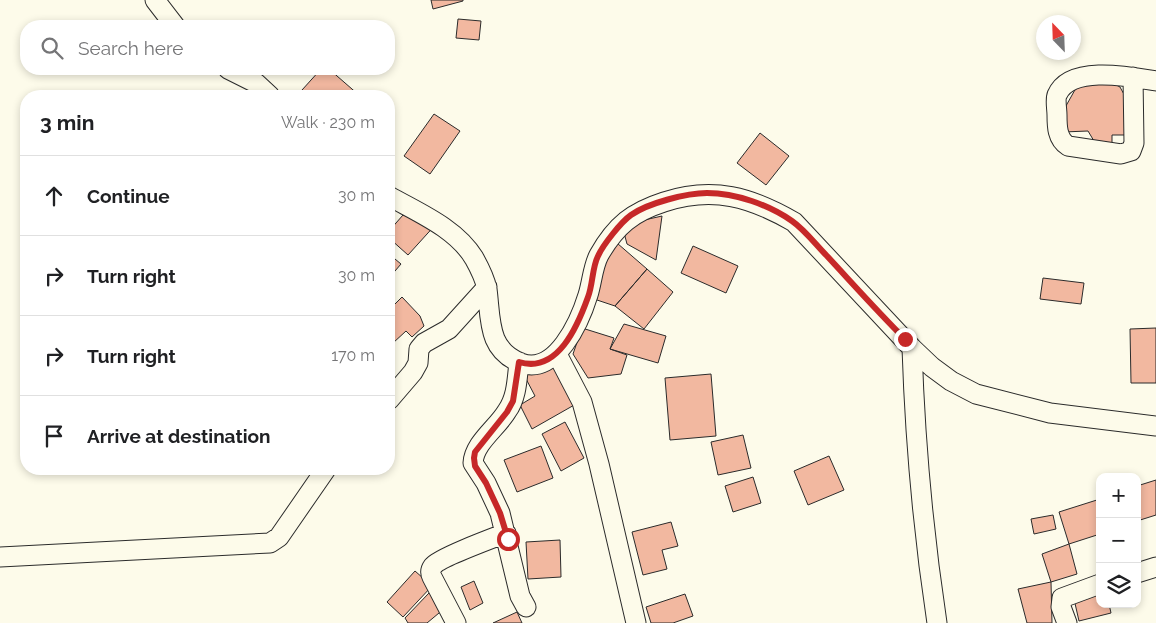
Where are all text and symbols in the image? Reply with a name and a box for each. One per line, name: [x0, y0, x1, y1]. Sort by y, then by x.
north arrow: [1036, 15, 1081, 60]
search box: [20, 20, 395, 75]
icon: search: [38, 34, 66, 62]
text: Search here: [78, 37, 184, 59]
text: 3 min: [40, 110, 94, 135]
text: Walk · 230 m: [281, 113, 375, 132]
icon: ahead: [40, 182, 68, 210]
text: Continue: [87, 185, 170, 207]
text: 30 m: [338, 186, 375, 205]
icon: right: [40, 262, 68, 290]
text: Turn right: [87, 265, 176, 287]
text: 30 m: [338, 266, 375, 285]
route end: [894, 328, 917, 351]
icon: right: [40, 342, 68, 370]
text: Turn right: [87, 345, 176, 367]
text: 170 m: [331, 346, 375, 365]
icon: arrive: [40, 422, 68, 450]
text: Arrive at destination: [87, 425, 271, 447]
map controls: [1096, 473, 1141, 608]
button: +: [1096, 473, 1141, 518]
button: −: [1096, 518, 1141, 563]
route start: [497, 528, 520, 551]
button: layers: [1096, 563, 1141, 608]

